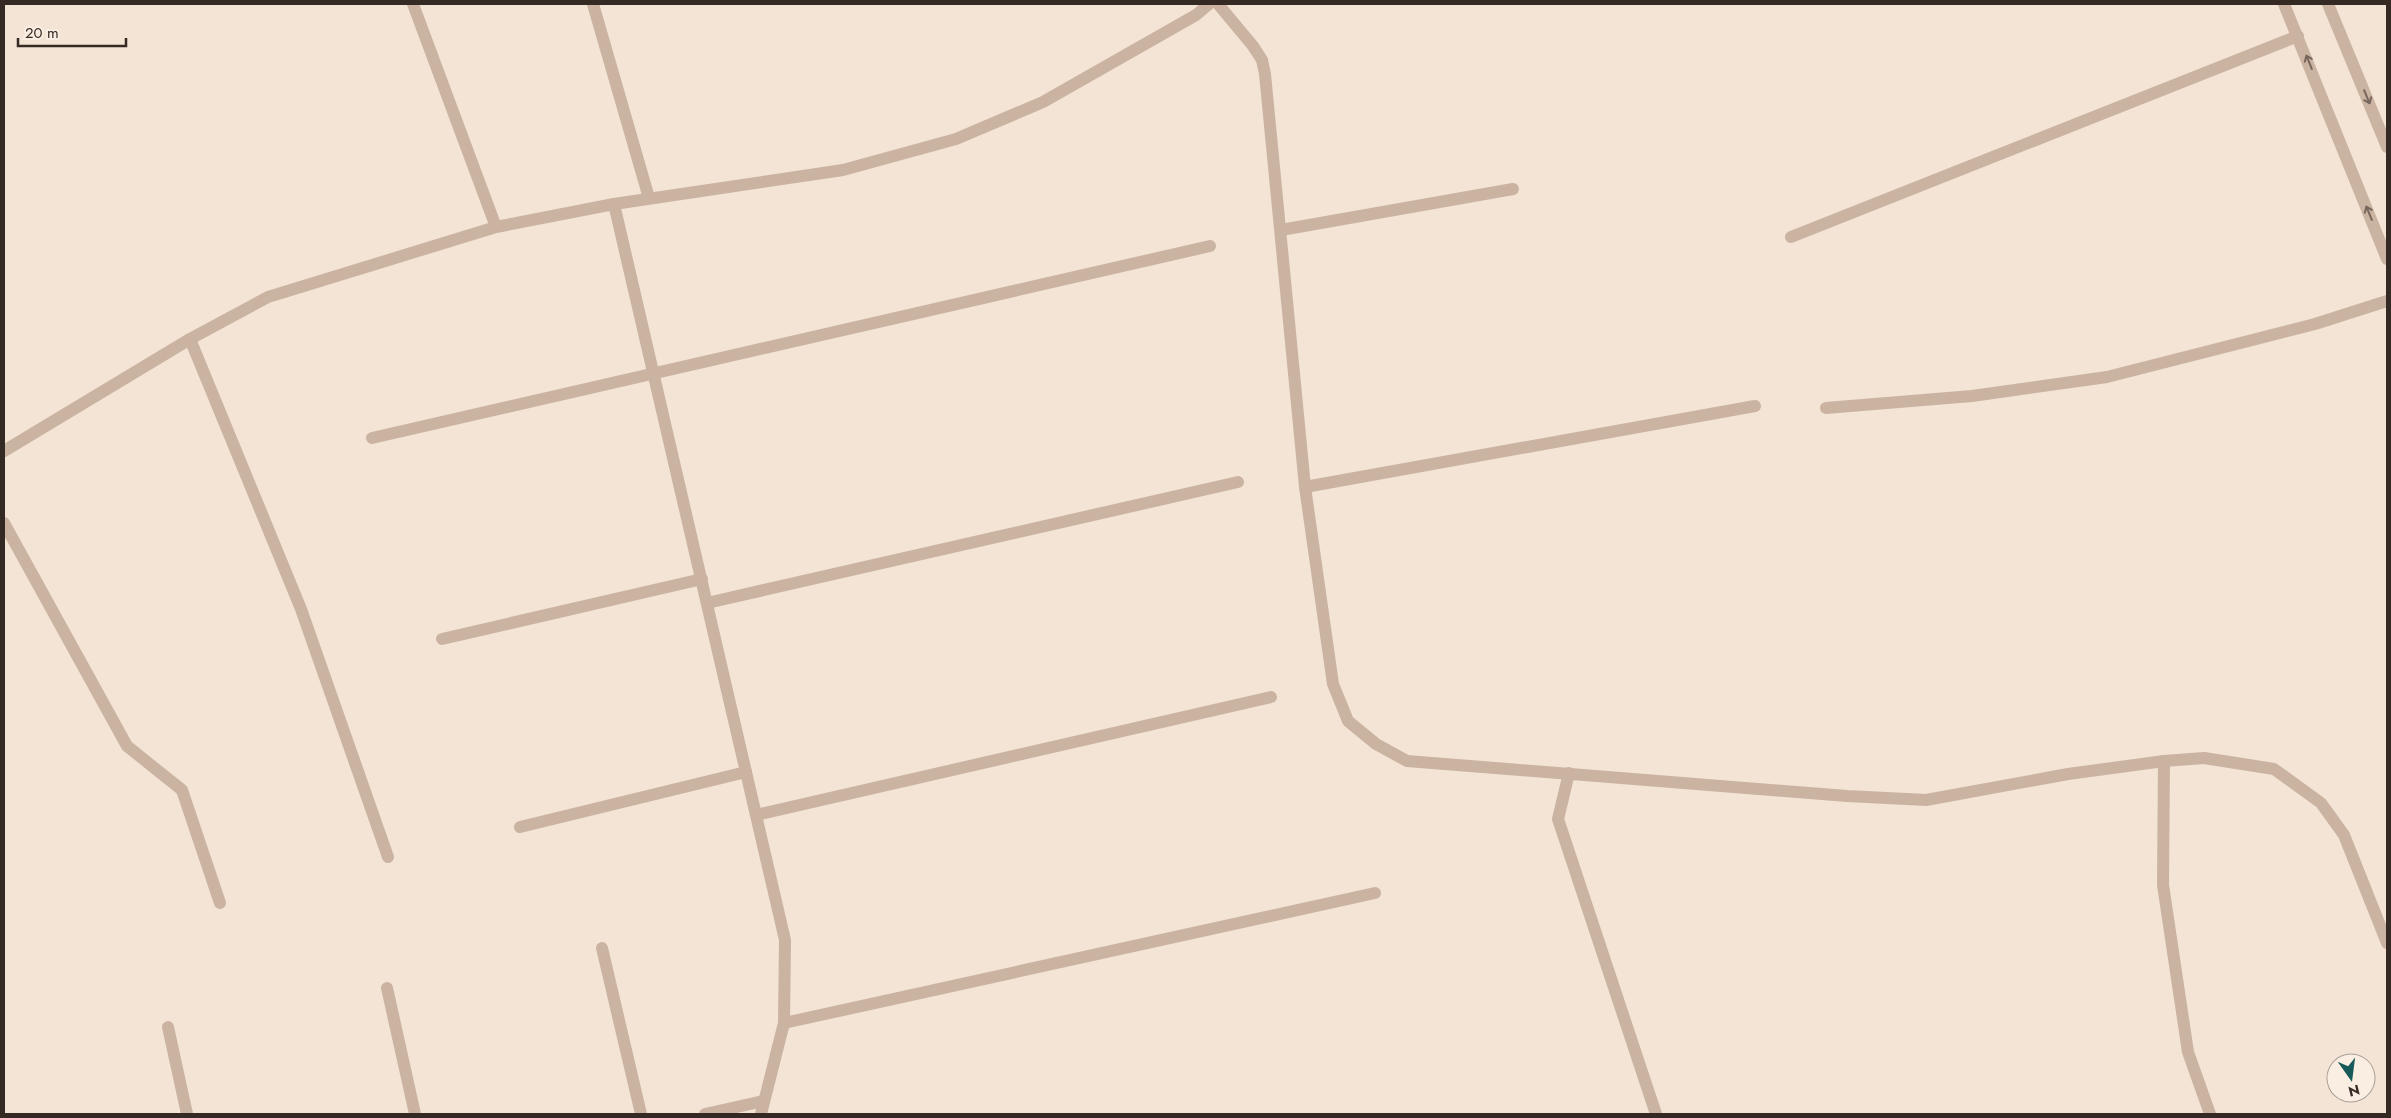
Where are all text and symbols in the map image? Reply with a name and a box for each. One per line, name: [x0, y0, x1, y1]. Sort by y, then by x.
scale bar: [18, 15, 125, 47]
text: 20 m: [25, 22, 59, 44]
one-way arrow: [2303, 55, 2312, 70]
one-way arrow: [2363, 89, 2372, 104]
one-way arrow: [2364, 206, 2373, 221]
north arrow: [2326, 1053, 2376, 1103]
text: N: [2346, 1080, 2362, 1102]

